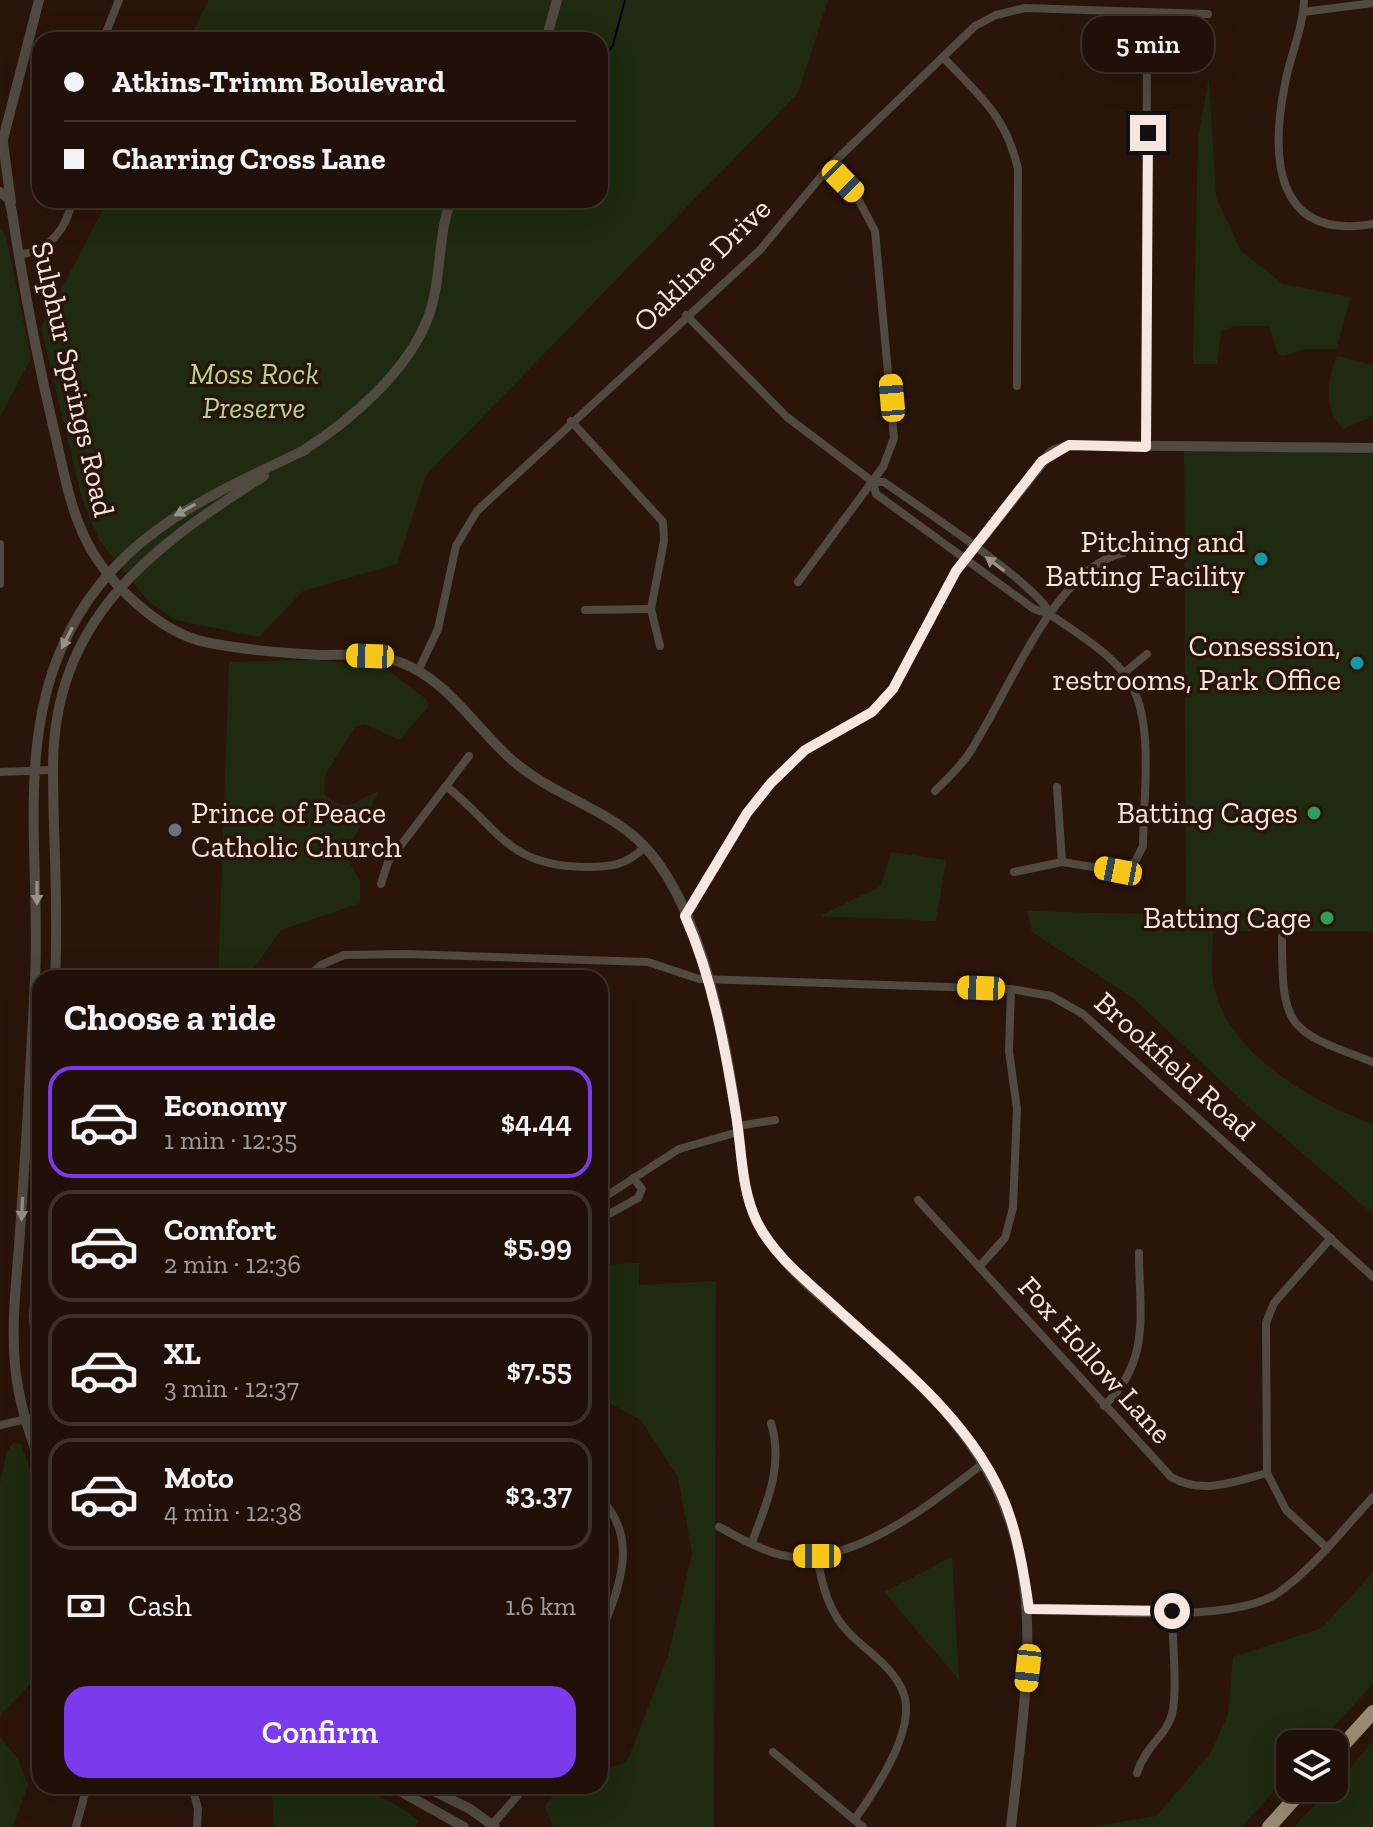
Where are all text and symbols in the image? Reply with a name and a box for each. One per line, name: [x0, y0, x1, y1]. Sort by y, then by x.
callout: 5 min: [1082, 17, 1214, 73]
text: 5 min: [1116, 28, 1180, 60]
text: Atkins-Trimm Boulevard: [112, 64, 445, 100]
route end: [1130, 115, 1166, 151]
text: Charring Cross Lane: [112, 141, 385, 177]
car: [818, 156, 868, 206]
street label: Oakline Drive: [626, 191, 778, 339]
street label: Sulphur Springs Road: [24, 238, 122, 521]
park label: Moss Rock Preserve: [189, 356, 319, 426]
car: [878, 373, 906, 423]
one-way arrow: [174, 503, 197, 516]
place label: Pitching and Batting Facility: [1045, 524, 1246, 594]
marker: Pitching and Batting Facility: [1252, 550, 1270, 568]
one-way arrow: [985, 556, 1005, 572]
one-way arrow: [61, 627, 74, 650]
place label: Consession, restrooms, Park Office: [1053, 628, 1341, 698]
car: [346, 643, 394, 669]
marker: Consession, restrooms, Park Office: [1348, 654, 1366, 672]
place label: Prince of Peace Catholic Church: [191, 795, 402, 865]
place label: Batting Cages: [1117, 795, 1298, 831]
marker: Batting Cages: [1305, 804, 1323, 822]
marker: Prince of Peace Catholic Church: [166, 821, 184, 839]
car: [1092, 855, 1144, 887]
one-way arrow: [31, 881, 43, 906]
place label: Batting Cage: [1143, 900, 1311, 936]
marker: Batting Cage: [1318, 909, 1336, 927]
car: [957, 975, 1005, 1001]
street label: Brookfield Road: [1087, 984, 1263, 1148]
text: Choose a ride: [64, 996, 276, 1039]
icon: car: [68, 1086, 140, 1158]
text: Economy: [164, 1088, 287, 1124]
text: $4.44: [501, 1104, 572, 1140]
text: 1 min · 12:35: [164, 1124, 297, 1156]
one-way arrow: [15, 1197, 28, 1222]
icon: car: [68, 1210, 140, 1282]
text: Comfort: [164, 1212, 276, 1248]
text: $5.99: [503, 1228, 572, 1264]
text: 2 min · 12:36: [164, 1248, 301, 1280]
street label: Fox Hollow Lane: [1010, 1269, 1180, 1451]
icon: car: [68, 1334, 140, 1406]
text: XL: [164, 1336, 201, 1372]
text: $7.55: [506, 1352, 572, 1388]
text: 3 min · 12:37: [164, 1372, 299, 1404]
icon: car: [68, 1458, 140, 1530]
text: Moto: [164, 1460, 234, 1496]
text: $3.37: [505, 1476, 572, 1512]
text: 4 min · 12:38: [164, 1496, 302, 1528]
car: [793, 1544, 841, 1568]
icon: cash: [64, 1584, 108, 1628]
text: Cash: [128, 1588, 192, 1624]
text: 1.6 km: [505, 1590, 576, 1622]
route start: [1154, 1593, 1190, 1629]
car: [1014, 1643, 1042, 1693]
button: Confirm: [64, 1686, 576, 1778]
map controls: [1276, 1730, 1348, 1802]
button: layers: [1276, 1730, 1348, 1802]

